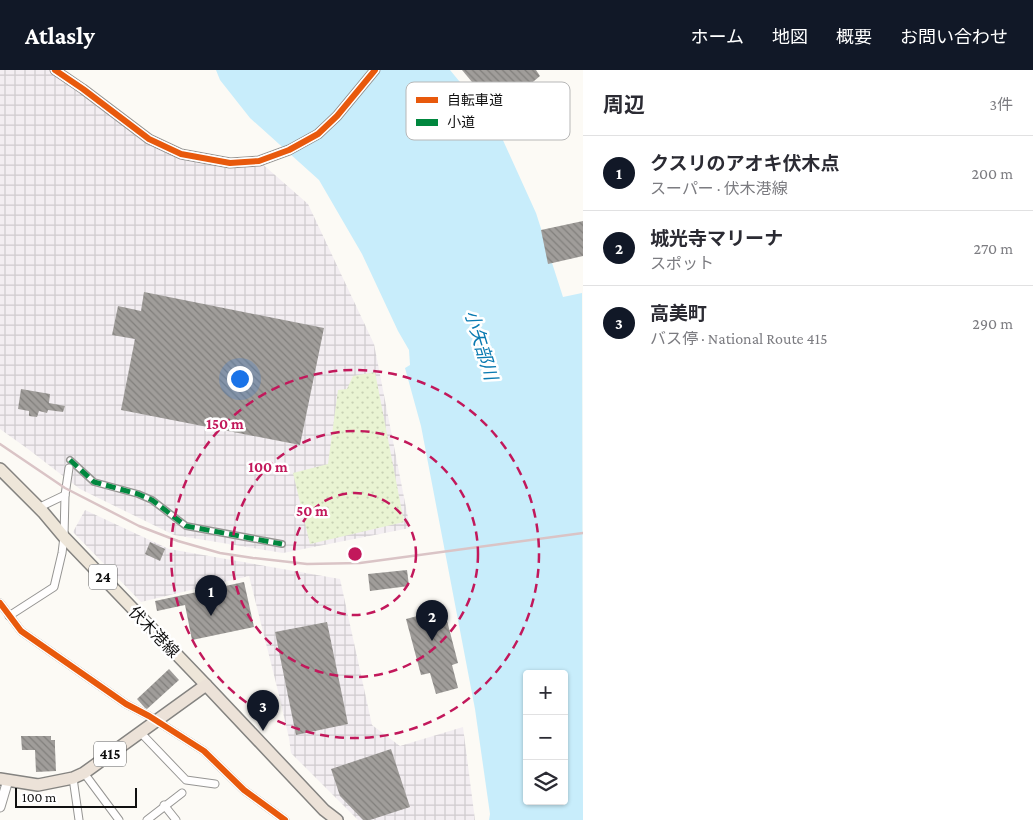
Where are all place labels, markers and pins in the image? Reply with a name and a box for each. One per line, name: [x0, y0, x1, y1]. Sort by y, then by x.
centre of rings: [346, 545, 364, 563]
pin: 1: [195, 575, 227, 616]
pin: 2: [416, 600, 448, 641]
pin: 3: [247, 690, 279, 731]

